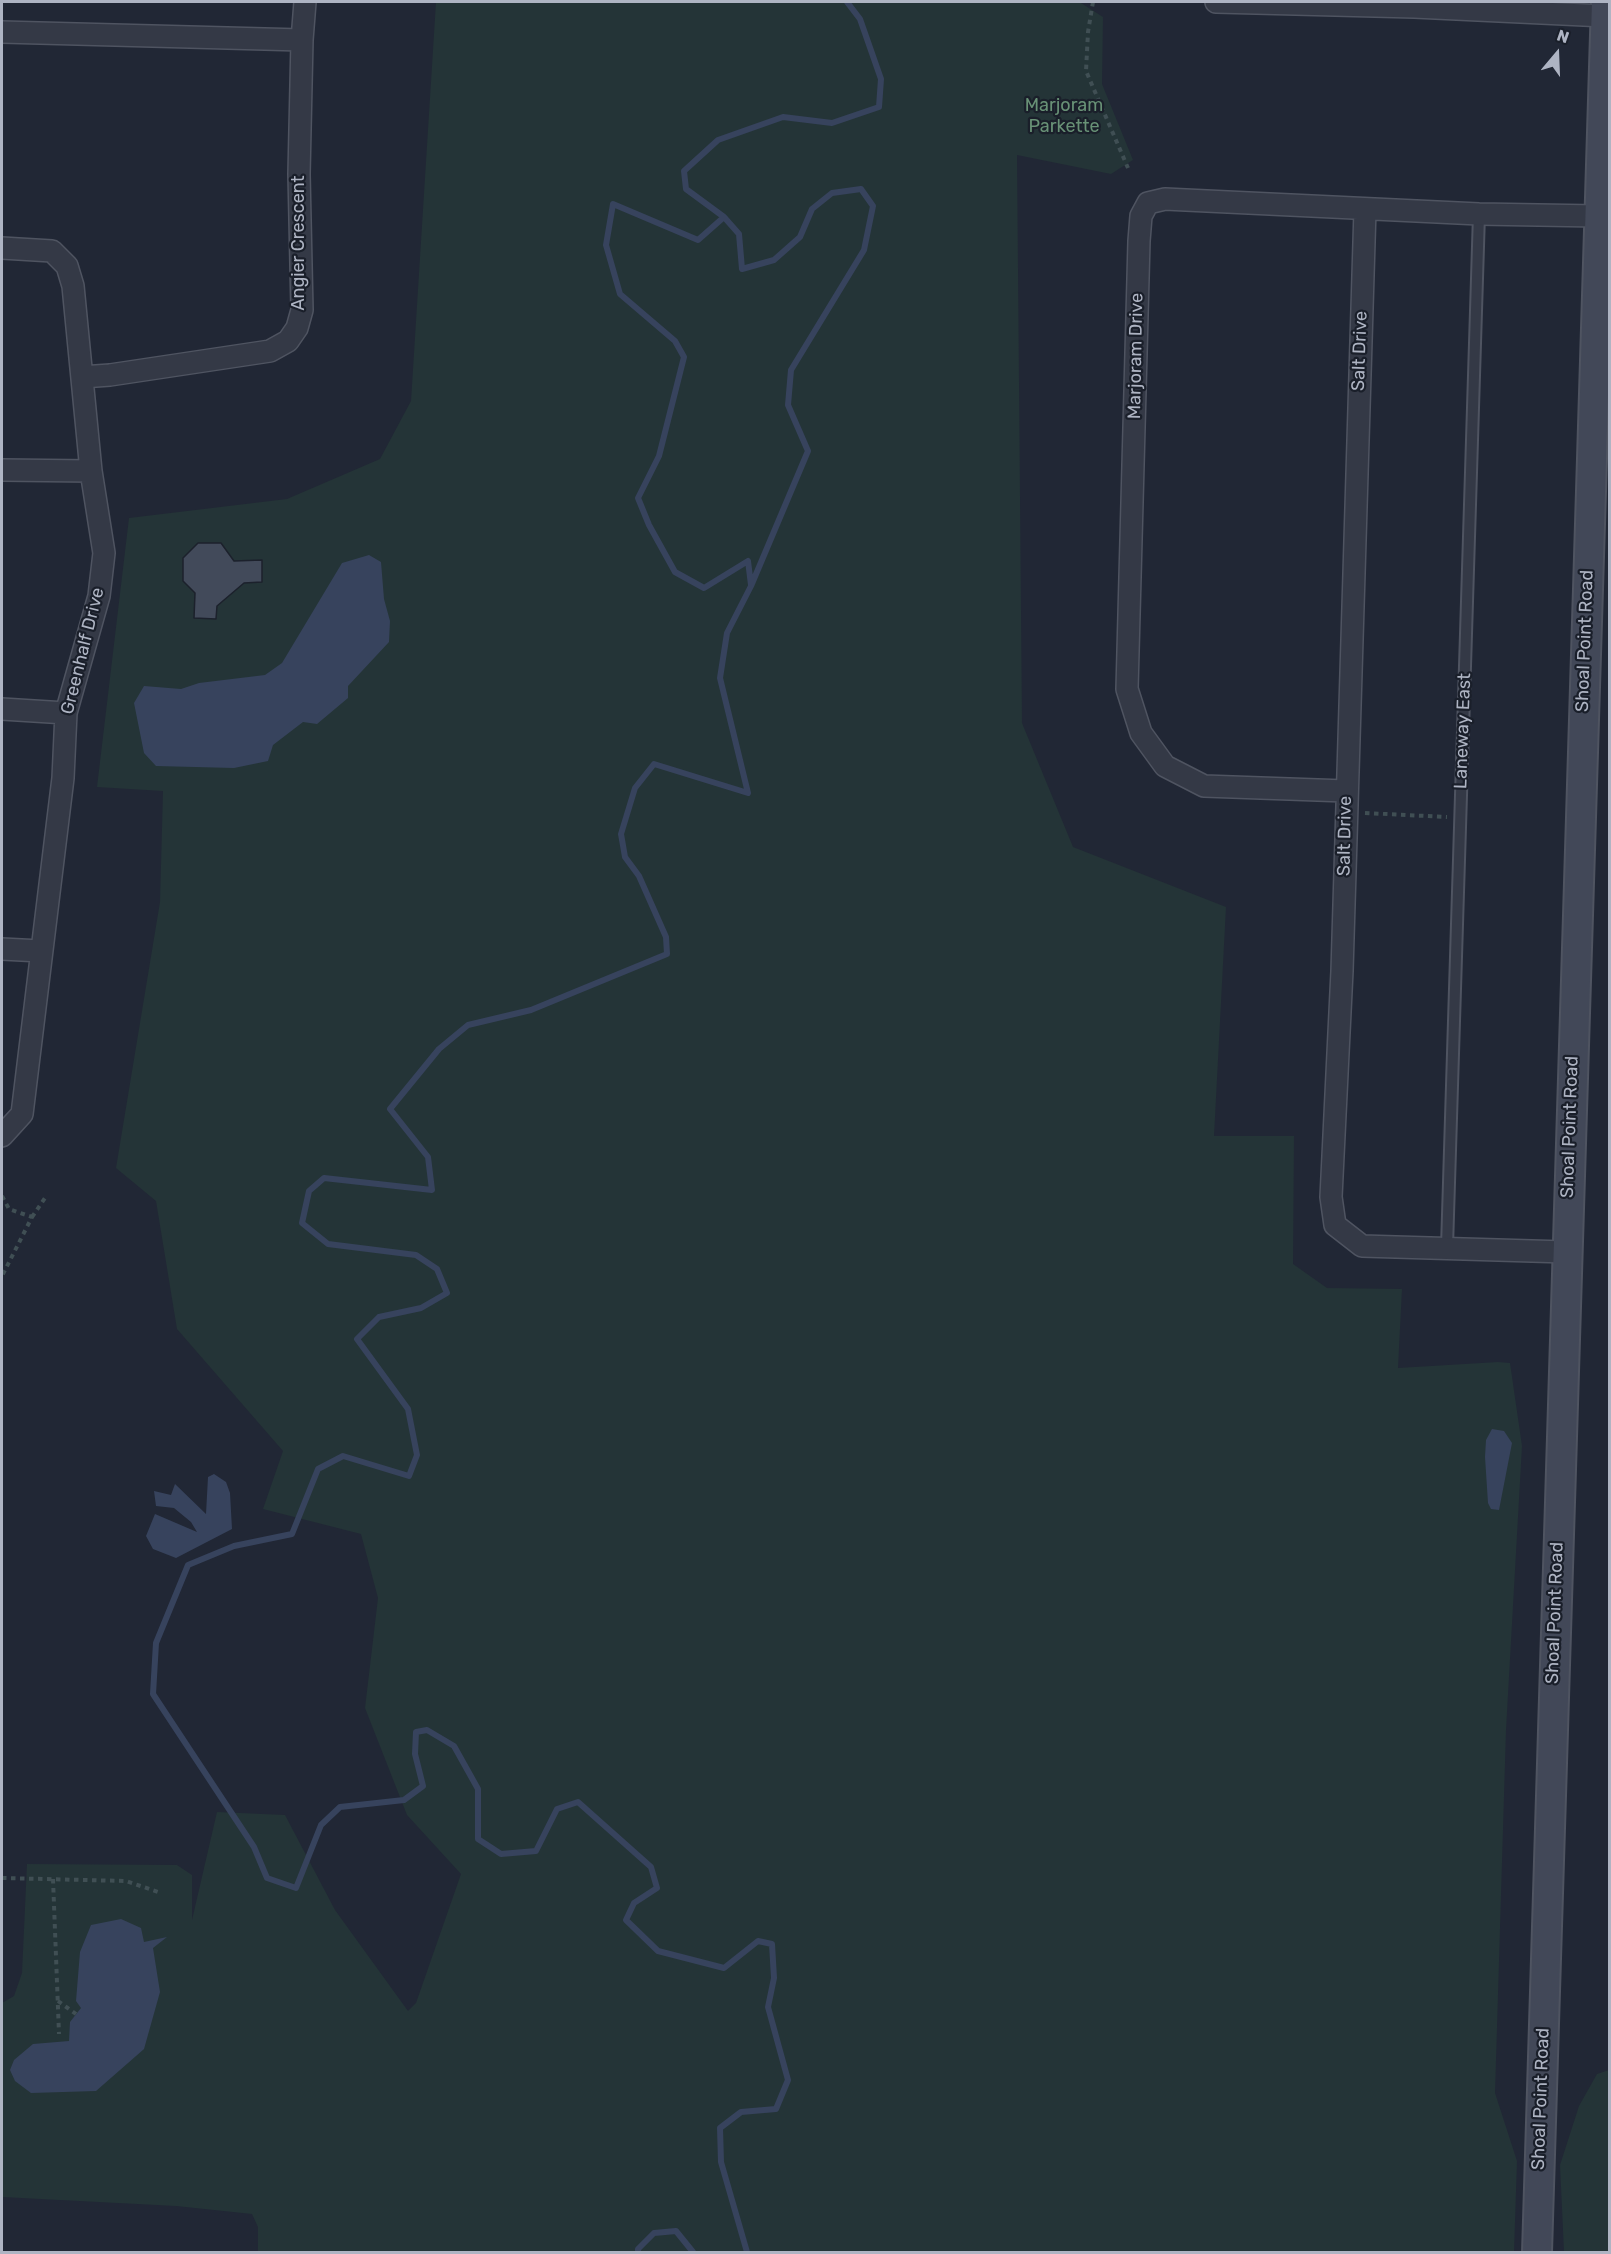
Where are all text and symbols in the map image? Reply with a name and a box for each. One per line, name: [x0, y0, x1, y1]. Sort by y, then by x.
north arrow: [1527, 24, 1587, 84]
text: N: [1554, 26, 1572, 47]
park label: Marjoram Parkette: [1025, 95, 1103, 138]
street label: Angier Crescent: [288, 175, 310, 311]
street label: Marjoram Drive: [1124, 293, 1148, 419]
street label: Salt Drive: [1348, 311, 1372, 391]
street label: Shoal Point Road: [1572, 570, 1598, 712]
street label: Greenhalf Drive: [57, 585, 109, 717]
street label: Laneway East: [1450, 673, 1476, 789]
street label: Salt Drive: [1334, 796, 1356, 876]
street label: Shoal Point Road: [1557, 1056, 1583, 1198]
street label: Shoal Point Road: [1542, 1542, 1568, 1684]
street label: Shoal Point Road: [1528, 2028, 1554, 2170]

